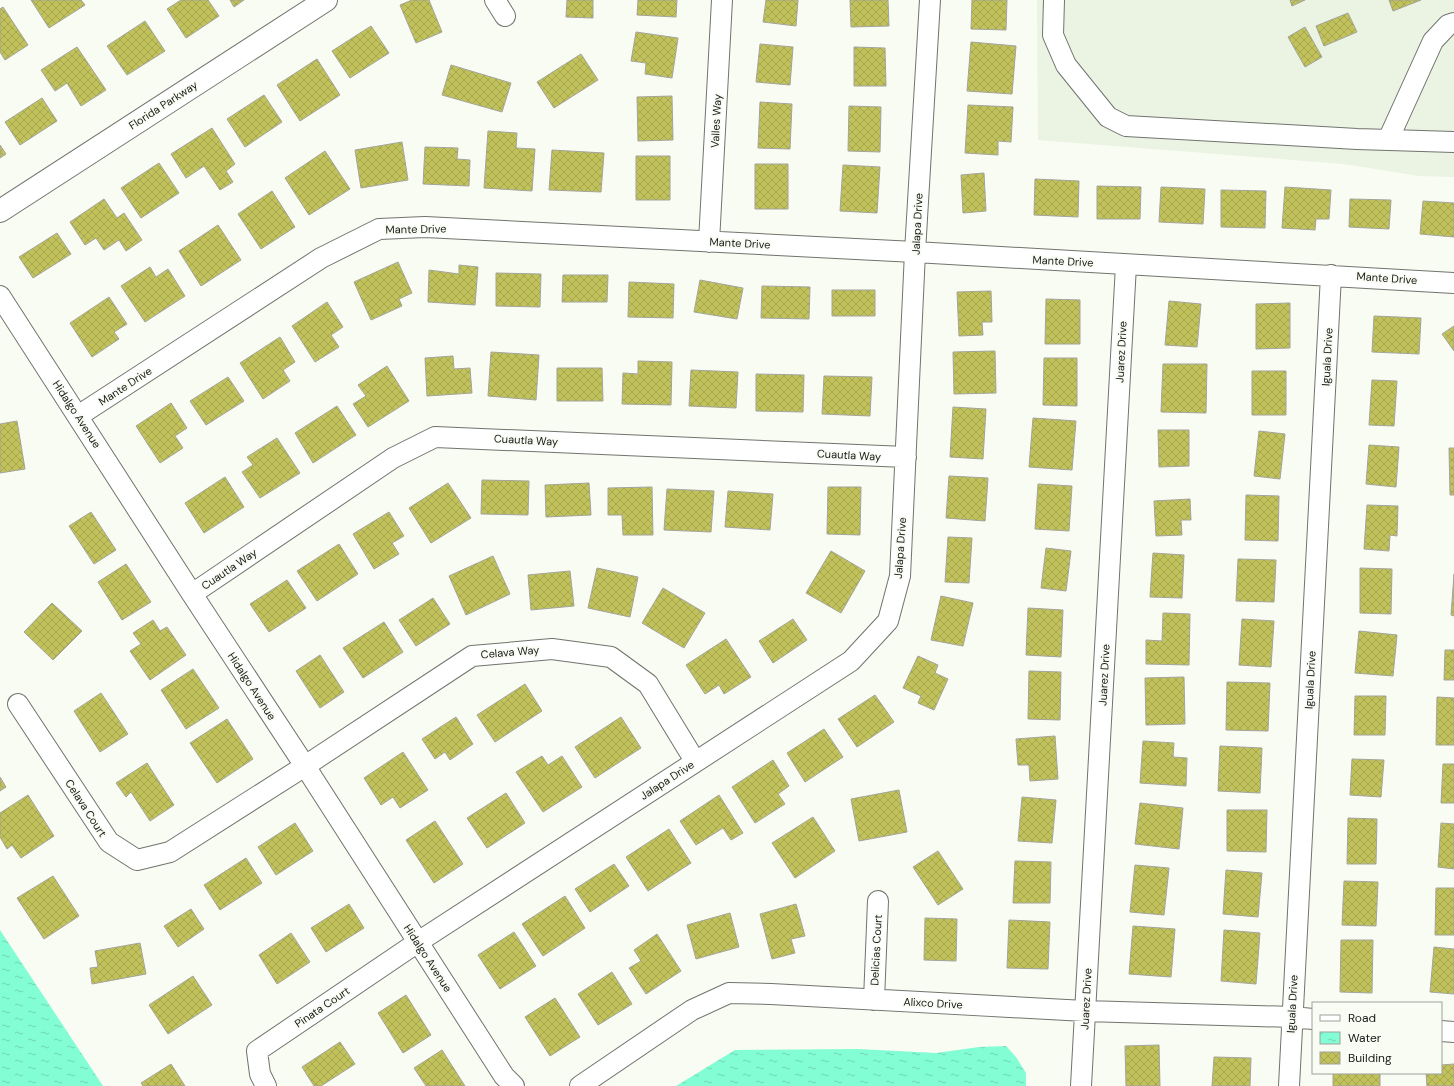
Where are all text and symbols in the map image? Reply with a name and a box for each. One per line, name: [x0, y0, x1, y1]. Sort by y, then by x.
street label: Florida Parkway: [126, 78, 200, 132]
street label: Valles Way: [708, 93, 724, 149]
street label: Jalapa Drive: [908, 193, 926, 255]
street label: Mante Drive: [385, 221, 447, 237]
street label: Mante Drive: [709, 234, 771, 252]
street label: Mante Drive: [1032, 252, 1094, 270]
street label: Mante Drive: [1356, 269, 1418, 287]
street label: Juarez Drive: [1112, 321, 1130, 383]
street label: Iguala Drive: [1318, 327, 1336, 387]
street label: Mante Drive: [96, 364, 154, 408]
street label: Hidalgo Avenue: [50, 377, 104, 451]
street label: Cuautla Way: [494, 431, 558, 449]
street label: Cuautla Way: [817, 446, 881, 464]
street label: Jalapa Drive: [891, 517, 909, 579]
street label: Cuautla Way: [198, 545, 260, 593]
street label: Celava Way: [480, 642, 540, 662]
street label: Juarez Drive: [1095, 644, 1113, 706]
street label: Hidalgo Avenue: [225, 649, 279, 723]
street label: Iguala Drive: [1301, 650, 1319, 710]
street label: Jalapa Drive: [637, 757, 697, 803]
street label: Celava Court: [62, 777, 110, 839]
street label: Delicias Court: [867, 914, 885, 986]
street label: Hidalgo Avenue: [401, 921, 455, 995]
street label: Juarez Drive: [1077, 968, 1095, 1030]
street label: Iguala Drive: [1283, 974, 1301, 1034]
street label: Pinata Court: [292, 983, 352, 1031]
street label: Alixco Drive: [903, 994, 963, 1012]
legend: [1312, 1002, 1442, 1074]
text: Road: [1348, 1010, 1376, 1026]
text: Water: [1348, 1030, 1382, 1046]
text: Building: [1348, 1050, 1392, 1066]

